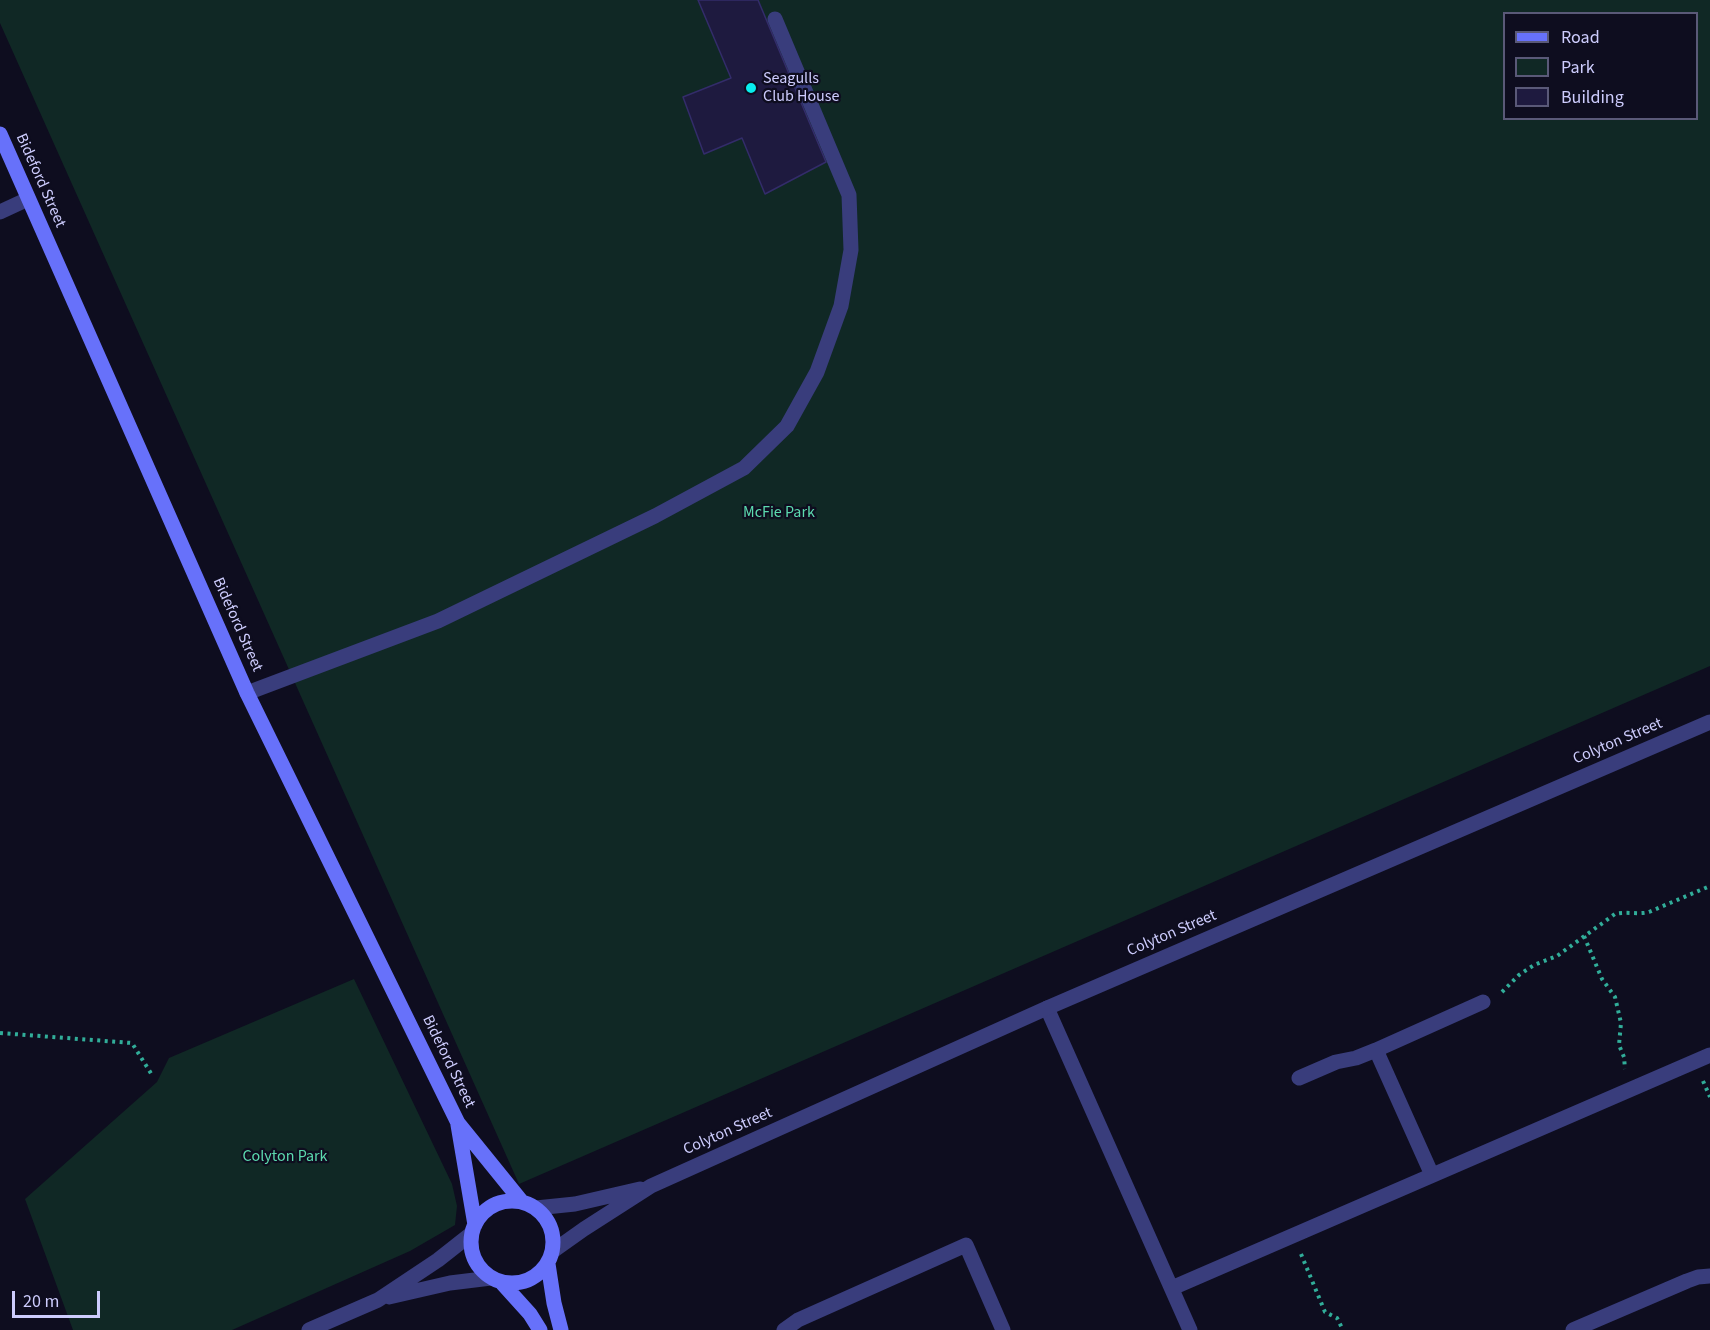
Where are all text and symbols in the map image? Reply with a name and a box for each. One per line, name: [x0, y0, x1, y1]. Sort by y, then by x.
legend: [1503, 12, 1698, 120]
text: Road: [1561, 25, 1600, 50]
text: Park: [1561, 55, 1595, 80]
place label: Seagulls Club House: [763, 69, 839, 107]
marker: Seagulls Club House: [744, 81, 758, 95]
text: Building: [1561, 85, 1624, 110]
street label: Bideford Street: [11, 131, 69, 231]
park label: McFie Park: [743, 503, 815, 523]
street label: Bideford Street: [208, 575, 266, 675]
street label: Colyton Street: [1570, 715, 1666, 769]
street label: Colyton Street: [1124, 907, 1220, 961]
street label: Bideford Street: [417, 1012, 479, 1112]
street label: Colyton Street: [681, 1104, 775, 1160]
park label: Colyton Park: [242, 1147, 328, 1167]
scale bar: [15, 1279, 104, 1317]
text: 20 m: [23, 1289, 59, 1314]

